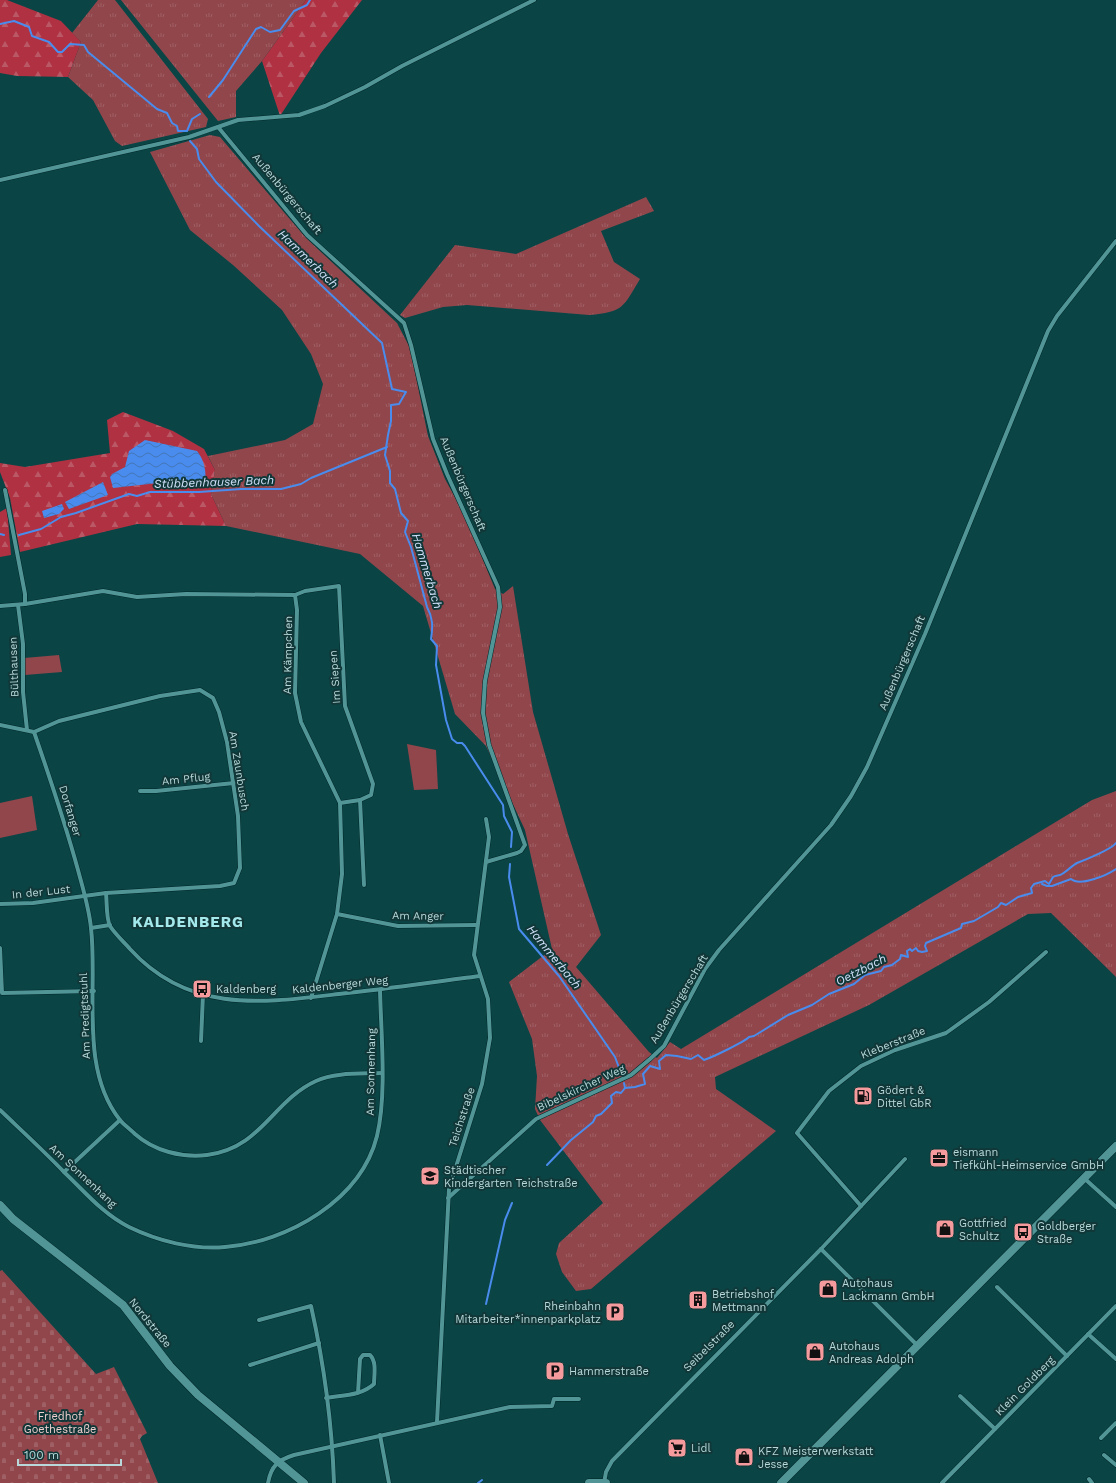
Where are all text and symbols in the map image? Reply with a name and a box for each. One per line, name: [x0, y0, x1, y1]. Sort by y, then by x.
street label: Außenbürgerschaft: [249, 151, 325, 237]
water label: Hammerbach: [275, 227, 341, 291]
street label: Außenbürgerschaft: [437, 435, 489, 534]
water label: Stübbenhauser Bach: [154, 473, 274, 491]
water label: Hammerbach: [409, 532, 445, 610]
street label: Außenbürgerschaft: [876, 613, 928, 712]
street label: Am Kämpchen: [281, 616, 295, 694]
street label: Bülthausen: [6, 637, 22, 697]
street label: Im Siepen: [327, 650, 343, 704]
street label: Am Zaunbusch: [226, 730, 252, 812]
street label: Am Pflug: [161, 770, 211, 788]
street label: Dorfanger: [56, 784, 84, 839]
street label: In der Lust: [11, 882, 71, 902]
street label: Am Anger: [392, 909, 445, 923]
district label: KALDENBERG: [132, 913, 244, 931]
water label: Hammerbach: [524, 922, 584, 992]
water label: Oetzbach: [833, 951, 889, 989]
street label: Außenbürgerschaft: [647, 952, 711, 1046]
street label: Am Predigtstuhl: [77, 972, 93, 1059]
street label: Kaldenberger Weg: [291, 973, 389, 997]
bus stop icon: Kaldenberg: [191, 978, 213, 1000]
place label: Kaldenberg: [216, 983, 276, 996]
street label: Kleberstraße: [859, 1024, 927, 1062]
street label: Am Sonnenhang: [364, 1028, 378, 1116]
street label: Bibelskircher Weg: [535, 1062, 627, 1114]
place label: Gödert & Dittel GbR: [877, 1084, 931, 1110]
fuel station icon: Gödert & Dittel GbR: [852, 1085, 874, 1107]
street label: Teichstraße: [446, 1086, 478, 1148]
street label: Am Sonnenhang: [47, 1141, 120, 1211]
place label: eismann Tiefkühl-Heimservice GmbH: [953, 1146, 1104, 1172]
office icon: eismann Tiefkühl-Heimservice GmbH: [928, 1147, 950, 1169]
place label: Städtischer Kindergarten Teichstraße: [444, 1164, 578, 1190]
school or university icon: Städtischer Kindergarten Teichstraße: [419, 1165, 441, 1187]
place label: Gottfried Schultz: [959, 1217, 1007, 1243]
shop icon: Gottfried Schultz: [934, 1218, 956, 1240]
place label: Goldberger Straße: [1037, 1220, 1096, 1246]
bus stop icon: Goldberger Straße: [1012, 1221, 1034, 1243]
place label: Autohaus Lackmann GmbH: [842, 1277, 935, 1303]
shop icon: Autohaus Lackmann GmbH: [817, 1278, 839, 1300]
place label: Betriebshof Mettmann: [712, 1288, 775, 1314]
building icon: Betriebshof Mettmann: [687, 1289, 709, 1311]
street label: Nordstraße: [126, 1296, 174, 1350]
place label: Rheinbahn Mitarbeiter*innenparkplatz: [455, 1300, 601, 1326]
parking icon: Rheinbahn Mitarbeiter*innenparkplatz: [604, 1301, 626, 1323]
street label: Seibelstraße: [681, 1318, 737, 1374]
place label: Autohaus Andreas Adolph: [829, 1340, 914, 1366]
shop icon: Autohaus Andreas Adolph: [804, 1341, 826, 1363]
street label: Klein Goldberg: [993, 1354, 1057, 1418]
parking icon: Hammerstraße: [544, 1360, 566, 1382]
place label: Hammerstraße: [569, 1365, 649, 1378]
park label: Friedhof Goethestraße: [24, 1410, 96, 1436]
supermarket icon: Lidl: [666, 1437, 688, 1459]
scale bar: [18, 1441, 121, 1467]
place label: Lidl: [691, 1442, 711, 1455]
place label: KFZ Meisterwerkstatt Jesse: [758, 1445, 874, 1471]
shop icon: KFZ Meisterwerkstatt Jesse: [733, 1446, 755, 1468]
text: 100 m: [24, 1448, 59, 1462]

